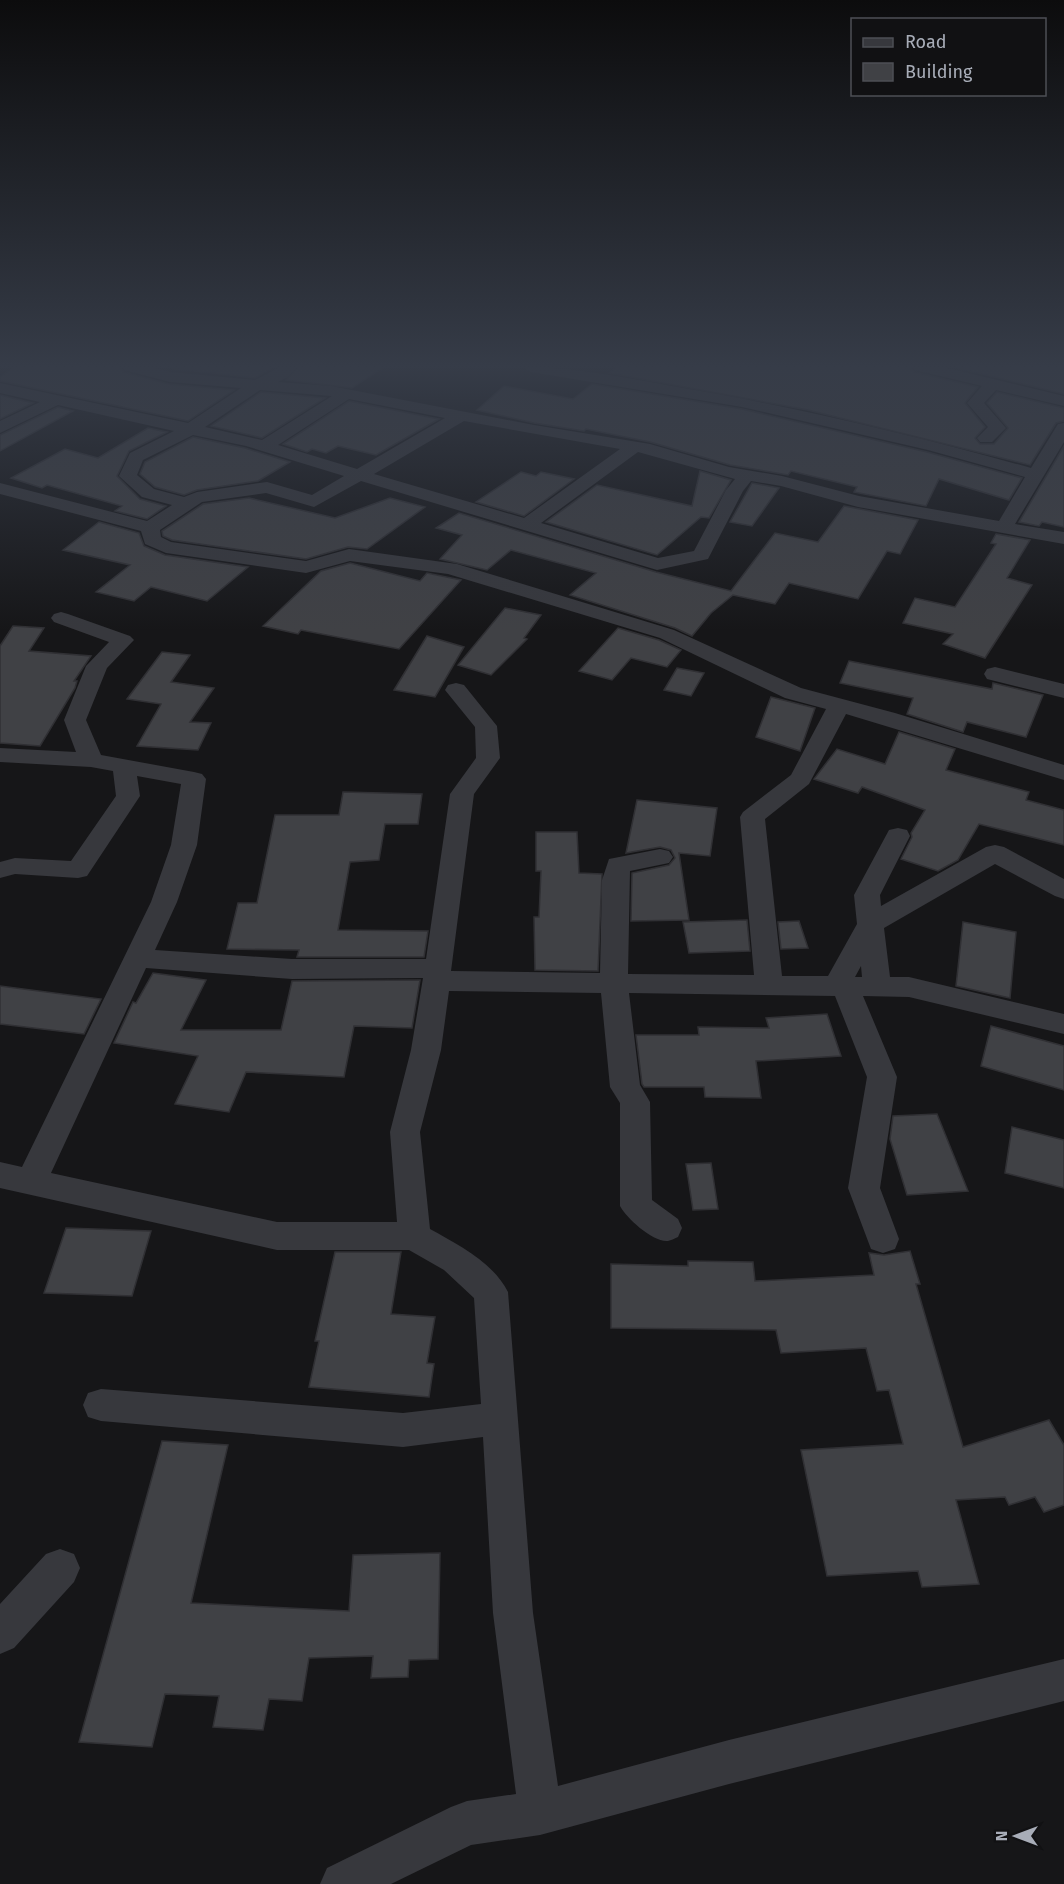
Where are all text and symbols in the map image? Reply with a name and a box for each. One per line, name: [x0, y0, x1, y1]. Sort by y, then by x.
legend: [851, 18, 1046, 96]
text: Road: [905, 31, 947, 53]
text: Building: [905, 61, 973, 83]
north arrow: [986, 1806, 1046, 1866]
text: N: [992, 1831, 1011, 1841]

